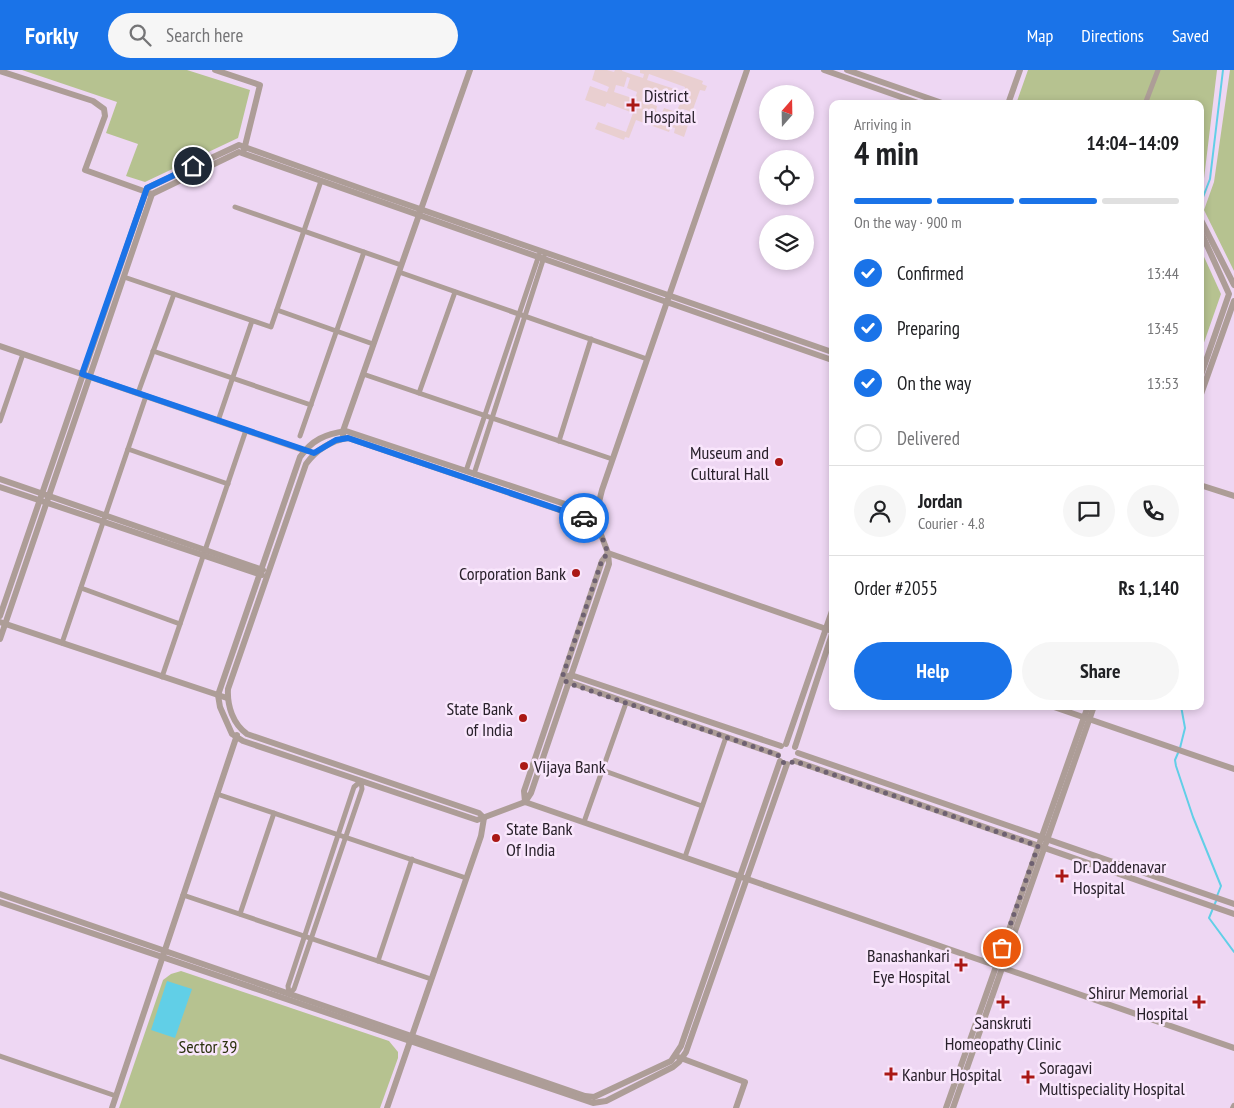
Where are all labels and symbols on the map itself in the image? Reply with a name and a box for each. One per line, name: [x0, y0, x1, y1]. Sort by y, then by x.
place label: District Hospital: [644, 84, 696, 128]
north arrow: [759, 85, 814, 140]
marker: District Hospital: [626, 98, 640, 112]
pin: [172, 145, 214, 187]
place label: Museum and Cultural Hall: [690, 441, 770, 485]
marker: Museum and Cultural Hall: [773, 456, 785, 468]
courier: [559, 493, 609, 543]
place label: Corporation Bank: [459, 562, 566, 585]
marker: Corporation Bank: [570, 567, 582, 579]
place label: State Bank of India: [447, 697, 513, 741]
marker: State Bank of India: [517, 712, 529, 724]
place label: Vijaya Bank: [533, 755, 606, 778]
marker: Vijaya Bank: [518, 760, 530, 772]
place label: State Bank Of India: [506, 817, 572, 861]
marker: State Bank Of India: [490, 832, 502, 844]
place label: Dr. Daddenavar Hospital: [1073, 855, 1166, 899]
marker: Dr. Daddenavar Hospital: [1055, 869, 1069, 883]
pin: [981, 927, 1023, 969]
place label: Banashankari Eye Hospital: [867, 944, 951, 988]
marker: Banashankari Eye Hospital: [954, 958, 968, 972]
place label: Shirur Memorial Hospital: [1088, 981, 1189, 1025]
marker: Sanskruti Homeopathy Clinic: [996, 995, 1010, 1009]
marker: Shirur Memorial Hospital: [1192, 995, 1206, 1009]
place label: Sanskruti Homeopathy Clinic: [945, 1011, 1062, 1055]
park label: Sector 39: [179, 1035, 237, 1058]
place label: Soragavi Multispeciality Hospital: [1039, 1056, 1185, 1100]
place label: Kanbur Hospital: [902, 1063, 1002, 1086]
marker: Kanbur Hospital: [884, 1067, 898, 1081]
marker: Soragavi Multispeciality Hospital: [1021, 1070, 1035, 1084]

